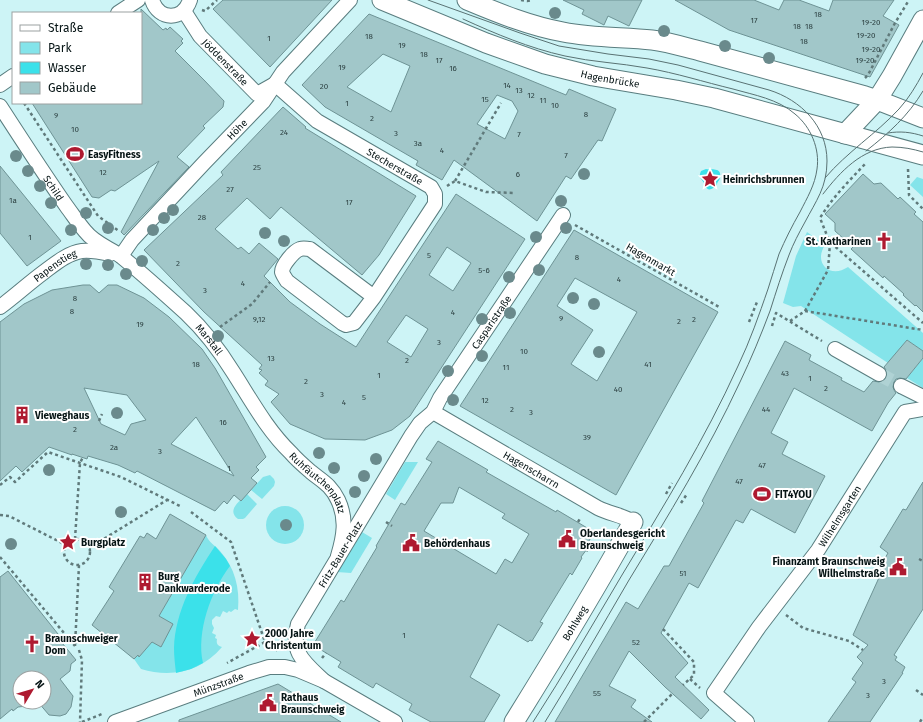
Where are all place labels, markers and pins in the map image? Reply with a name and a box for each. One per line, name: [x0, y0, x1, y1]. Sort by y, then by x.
sports icon: EasyFitness: [65, 144, 85, 164]
place label: EasyFitness: [88, 149, 141, 161]
place icon: Heinrichsbrunnen: [700, 169, 720, 189]
place label: Heinrichsbrunnen: [723, 174, 805, 186]
church icon: St. Katharinen: [874, 231, 894, 251]
place label: St. Katharinen: [806, 236, 871, 248]
building icon: Vieweghaus: [12, 405, 32, 425]
place label: Vieweghaus: [34, 410, 90, 422]
sports icon: FIT4YOU: [752, 484, 772, 504]
place label: FIT4YOU: [775, 489, 812, 501]
place label: Oberlandesgericht Braunschweig: [580, 528, 665, 552]
public building icon: Oberlandesgericht Braunschweig: [557, 529, 577, 549]
place icon: Burgplatz: [58, 532, 78, 552]
public building icon: Behördenhaus: [401, 533, 421, 553]
place label: Burgplatz: [81, 537, 126, 549]
place label: Behördenhaus: [424, 538, 490, 550]
place label: Finanzamt Braunschweig Wilhelmstraße: [772, 556, 885, 580]
public building icon: Finanzamt Braunschweig Wilhelmstraße: [888, 557, 908, 577]
place label: Burg Dankwarderode: [158, 571, 231, 595]
building icon: Burg Dankwarderode: [135, 572, 155, 592]
place label: 2000 Jahre Christentum: [265, 628, 321, 652]
place icon: 2000 Jahre Christentum: [242, 629, 262, 649]
place label: Braunschweiger Dom: [45, 633, 119, 657]
church icon: Braunschweiger Dom: [22, 634, 42, 654]
place label: Rathaus Braunschweig: [281, 692, 345, 716]
public building icon: Rathaus Braunschweig: [258, 693, 278, 713]

